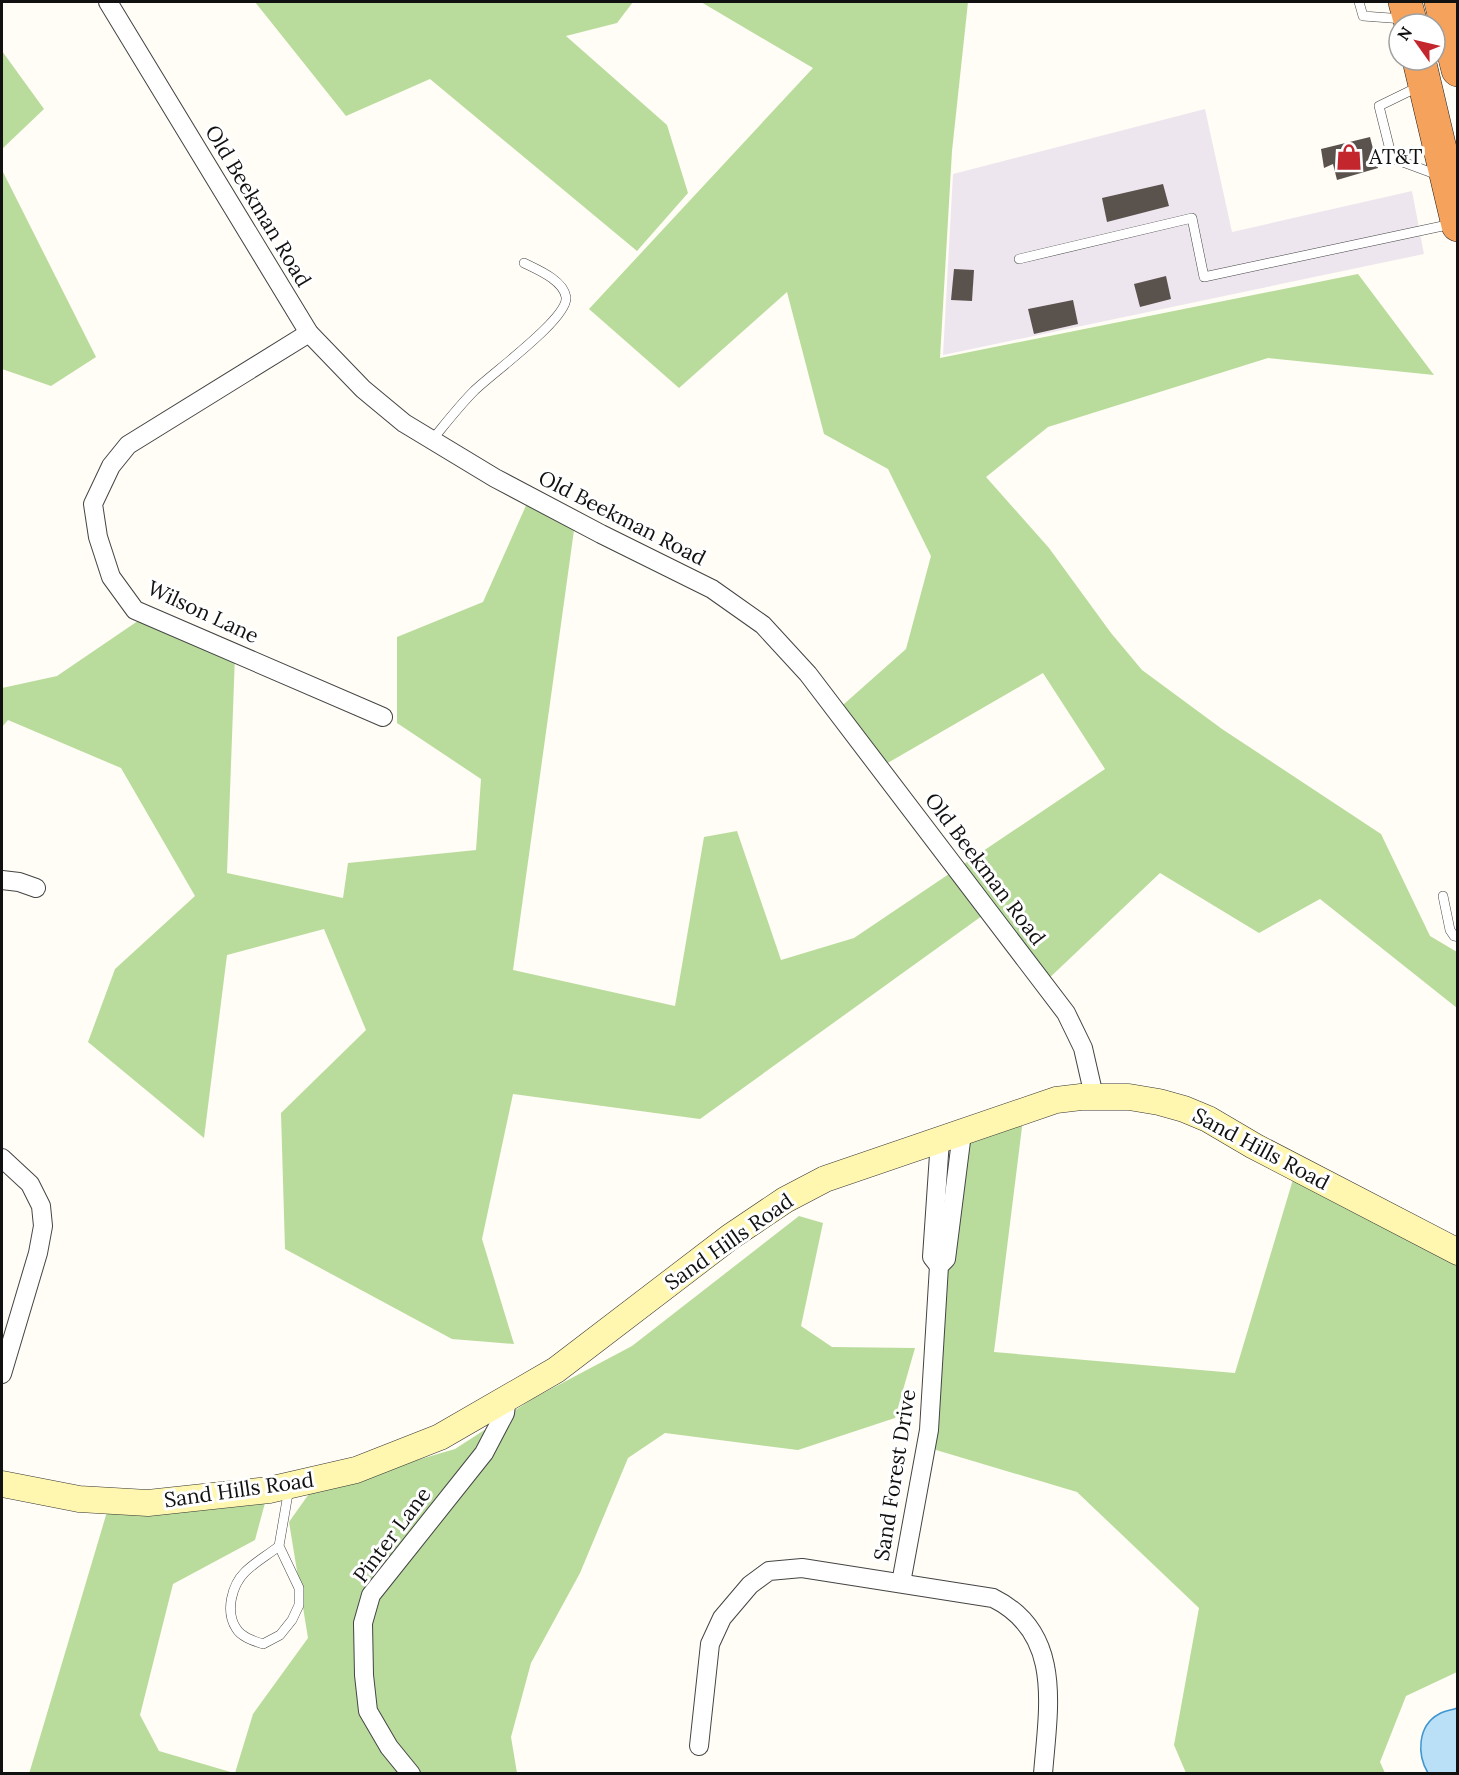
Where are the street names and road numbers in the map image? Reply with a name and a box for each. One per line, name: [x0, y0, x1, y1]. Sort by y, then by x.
street label: Old Beekman Road: [199, 120, 317, 292]
street label: Old Beekman Road: [534, 464, 710, 571]
street label: Wilson Lane: [143, 574, 263, 649]
street label: Old Beekman Road: [919, 787, 1052, 950]
street label: Sand Hills Road: [1188, 1101, 1334, 1196]
street label: Sand Hills Road: [659, 1187, 798, 1296]
street label: Sand Forest Drive: [868, 1387, 921, 1563]
street label: Sand Hills Road: [162, 1466, 316, 1513]
street label: Pinter Lane: [347, 1482, 436, 1588]

